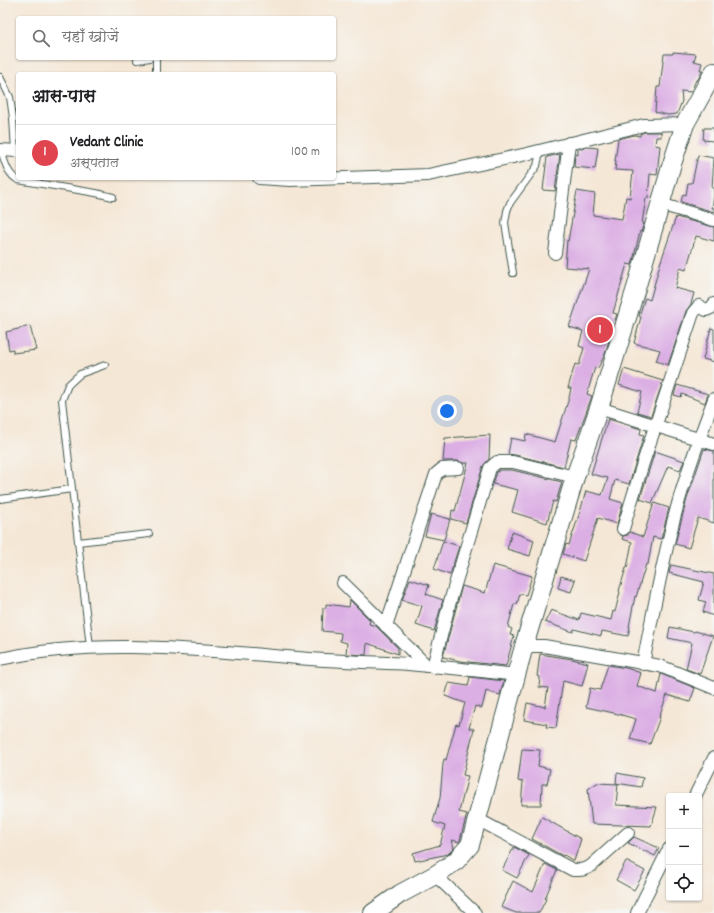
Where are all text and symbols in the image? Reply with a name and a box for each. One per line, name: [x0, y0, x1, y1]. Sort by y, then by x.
search box: [16, 16, 336, 60]
icon: search: [30, 27, 52, 49]
text: यहाँ खोजें: [62, 27, 119, 49]
text: आस-पास: [32, 86, 96, 110]
text: Vedant Clinic: [70, 132, 143, 154]
text: 1: [44, 143, 46, 162]
text: 100 m: [291, 143, 320, 162]
text: अस्पताल: [70, 154, 119, 173]
pin: 1: [587, 315, 613, 345]
your location: [437, 401, 457, 421]
map controls: [666, 793, 702, 901]
button: +: [666, 793, 702, 829]
button: −: [666, 829, 702, 865]
button: locate: [666, 865, 702, 901]

